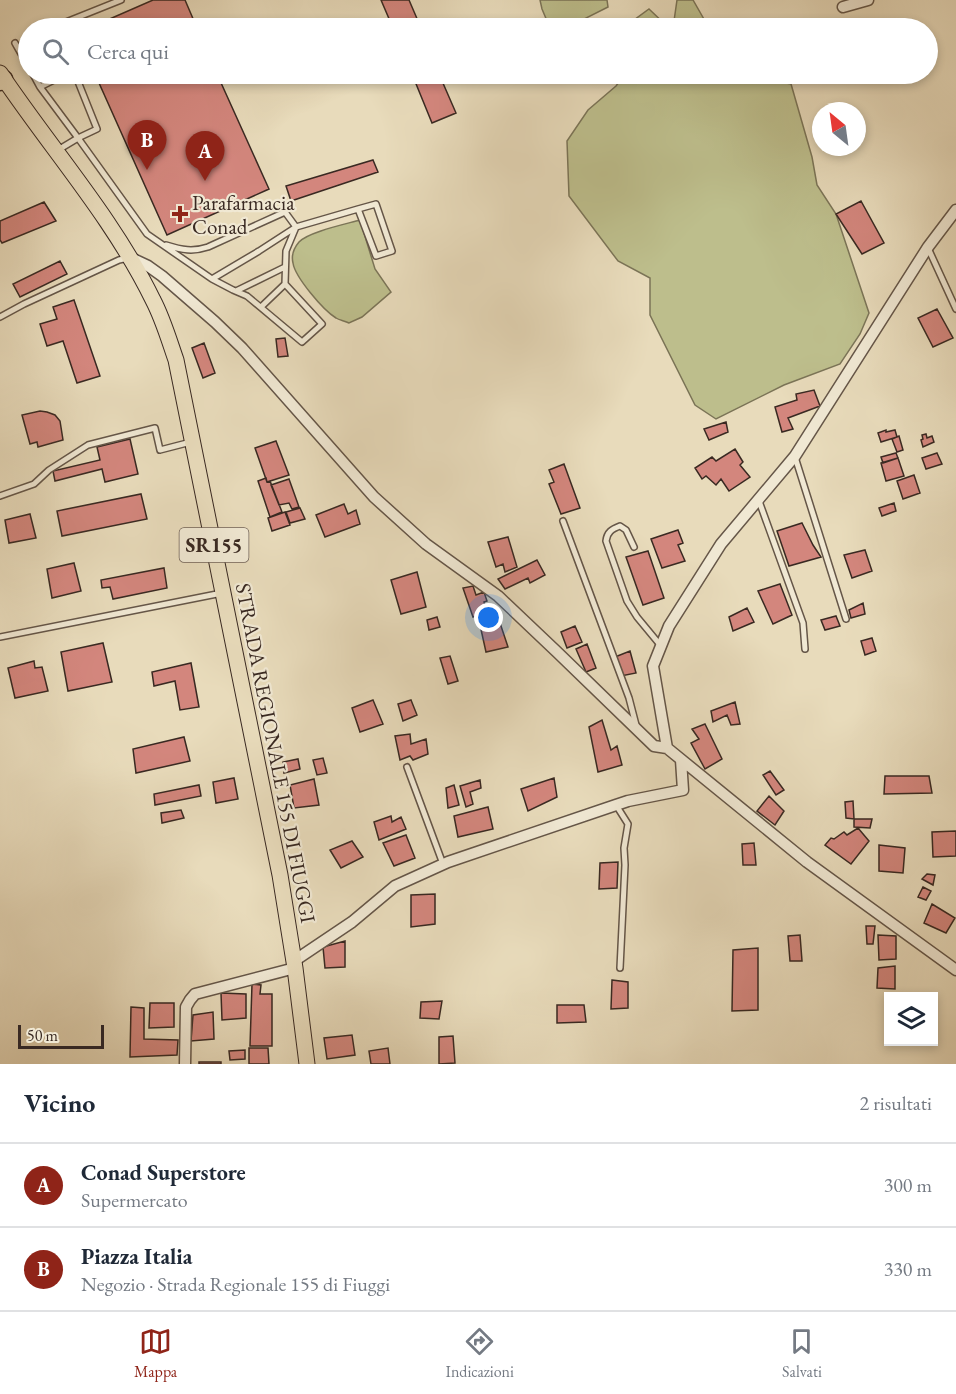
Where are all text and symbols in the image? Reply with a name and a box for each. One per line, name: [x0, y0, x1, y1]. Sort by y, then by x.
search box: [18, 18, 938, 84]
icon: search: [39, 35, 72, 68]
text: Cerca qui: [87, 37, 169, 66]
north arrow: [812, 102, 866, 156]
pin: B: [128, 120, 166, 170]
pin: A: [186, 132, 224, 181]
place label: Parafarmacia Conad: [192, 189, 295, 240]
marker: Parafarmacia Conad: [173, 207, 187, 221]
road number: SR155: [180, 528, 248, 562]
street label: STRADA REGIONALE 155 DI FIUGGI: [230, 581, 322, 925]
your location: [474, 603, 503, 632]
map controls: [884, 992, 938, 1046]
button: layers: [884, 992, 938, 1046]
scale bar: [18, 1022, 104, 1050]
text: 50 m: [27, 1025, 58, 1046]
text: Vicino: [24, 1086, 95, 1120]
text: 2 risultati: [860, 1090, 932, 1116]
text: Conad Superstore: [81, 1158, 246, 1187]
text: A: [36, 1172, 51, 1198]
text: 300 m: [884, 1172, 932, 1198]
text: Supermercato: [81, 1187, 188, 1213]
text: Piazza Italia: [81, 1242, 192, 1271]
text: B: [37, 1256, 50, 1282]
text: 330 m: [884, 1256, 932, 1282]
text: Negozio · Strada Regionale 155 di Fiuggi: [81, 1271, 390, 1297]
tab: Mappa: [134, 1325, 177, 1382]
tab: Indicazioni: [445, 1325, 514, 1382]
tab: Salvati: [782, 1325, 822, 1382]

